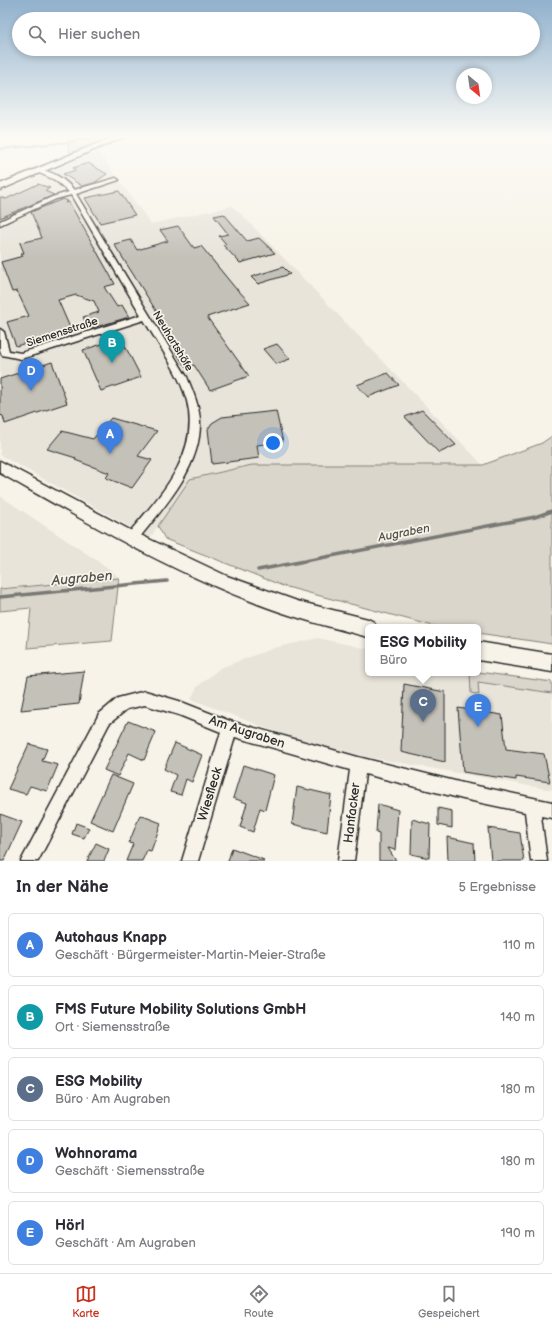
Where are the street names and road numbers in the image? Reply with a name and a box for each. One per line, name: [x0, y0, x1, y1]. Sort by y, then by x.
street label: Neuhartshöfe: [150, 309, 196, 374]
street label: Siemensstraße: [25, 314, 100, 350]
street label: Am Augraben: [207, 712, 287, 752]
street label: Wiesfleck: [194, 765, 226, 823]
street label: Hanfacker: [340, 782, 364, 844]

